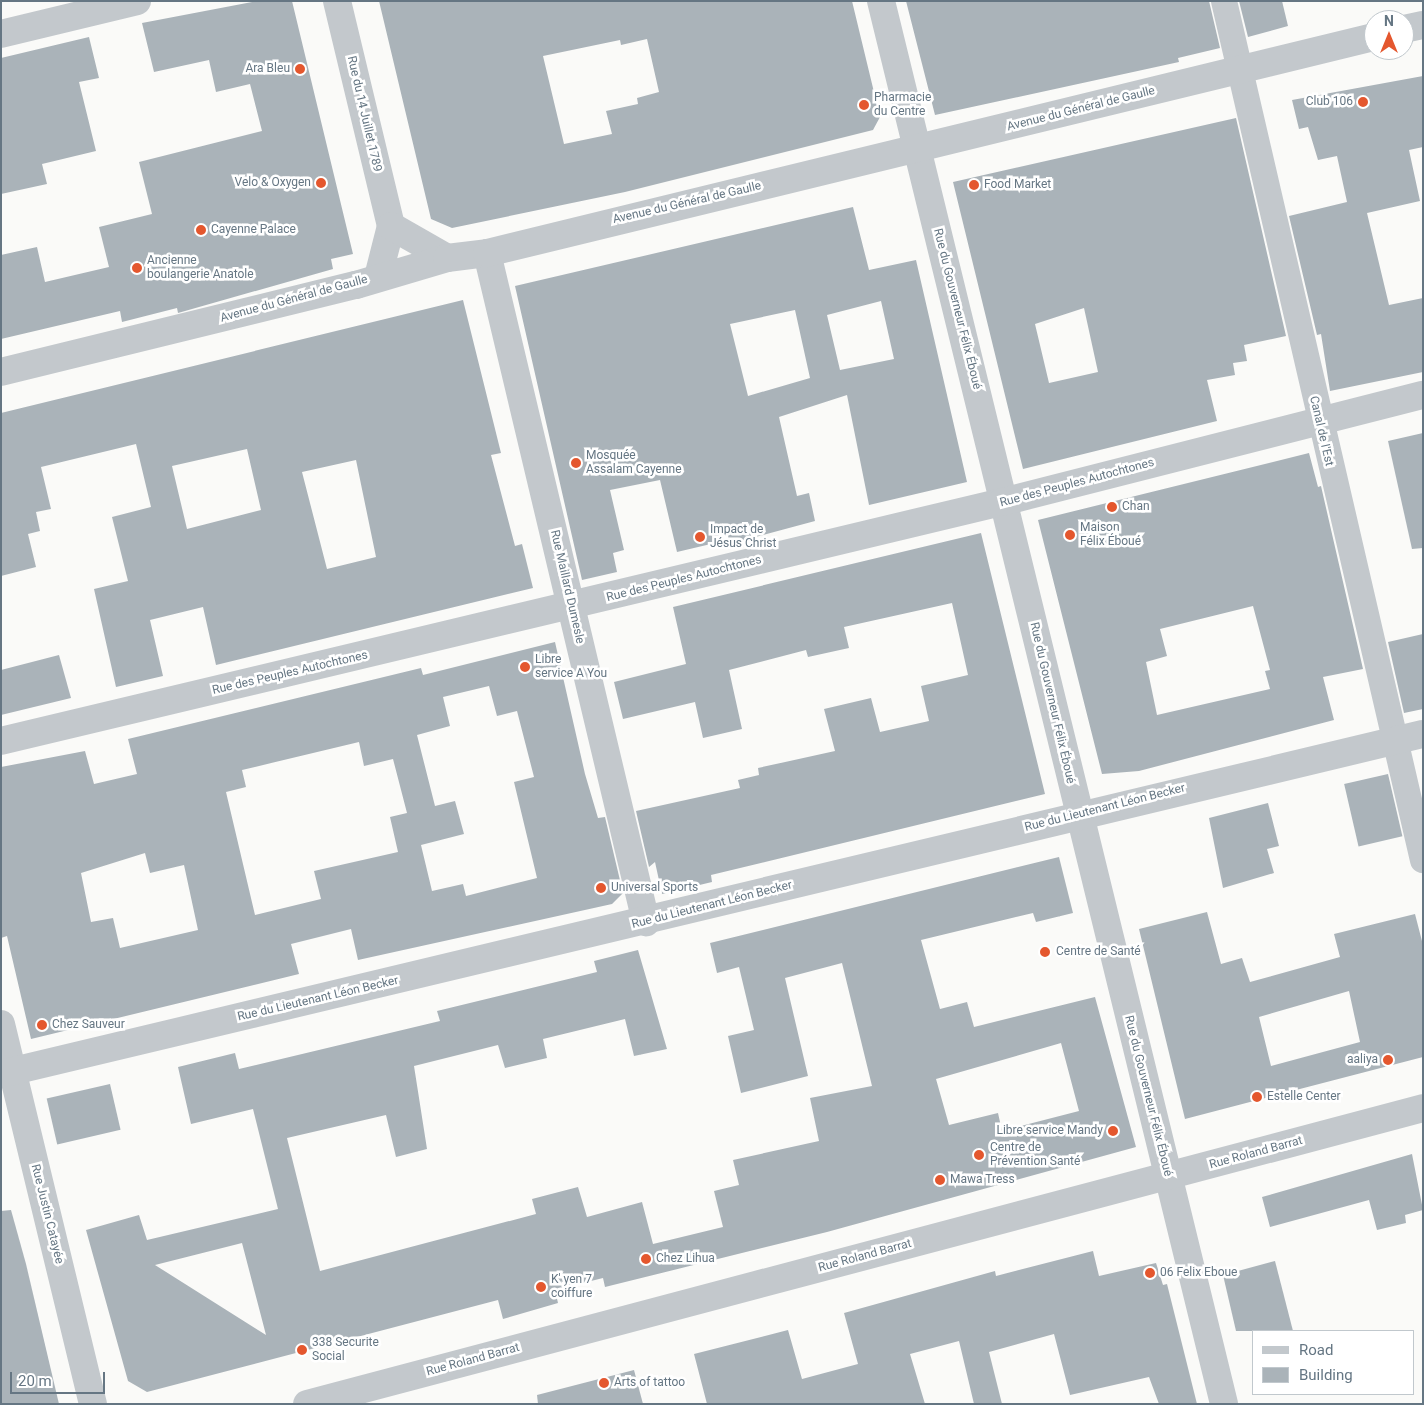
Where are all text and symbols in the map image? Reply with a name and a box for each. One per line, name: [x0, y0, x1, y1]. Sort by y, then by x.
north arrow: [1364, 10, 1414, 60]
text: N: [1384, 13, 1394, 29]
street label: Rue du 14 Juillet 1789: [344, 55, 384, 173]
place label: Ara Bleu: [245, 62, 290, 76]
marker: Ara Bleu: [294, 63, 306, 75]
street label: Avenue du Général de Gaulle: [1006, 84, 1156, 134]
place label: Pharmacie du Centre: [874, 91, 931, 119]
place label: Club 106: [1306, 95, 1353, 109]
marker: Club 106: [1357, 96, 1369, 108]
marker: Pharmacie du Centre: [858, 99, 870, 111]
place label: Velo & Oxygen: [235, 176, 311, 190]
marker: Velo & Oxygen: [315, 177, 327, 189]
place label: Food Market: [984, 178, 1051, 192]
street label: Avenue du Général de Gaulle: [611, 179, 763, 227]
marker: Food Market: [968, 179, 980, 191]
place label: Cayenne Palace: [211, 223, 296, 237]
marker: Cayenne Palace: [195, 224, 207, 236]
street label: Rue du Gouverneur Félix Éboué: [930, 227, 984, 391]
place label: Ancienne boulangerie Anatole: [147, 254, 254, 282]
marker: Ancienne boulangerie Anatole: [131, 262, 143, 274]
street label: Avenue du Général de Gaulle: [219, 272, 369, 326]
street label: Canal de l'Est: [1306, 395, 1336, 467]
place label: Mosquée Assalam Cayenne: [586, 449, 682, 477]
street label: Rue des Peuples Autochtones: [998, 455, 1156, 511]
marker: Mosquée Assalam Cayenne: [570, 457, 582, 469]
place label: Chan: [1122, 500, 1150, 514]
marker: Chan: [1106, 501, 1118, 513]
place label: Maison Félix Éboué: [1080, 521, 1141, 549]
place label: Impact de Jésus Christ: [710, 523, 776, 551]
street label: Rue Maillard Dumesle: [547, 529, 587, 645]
marker: Maison Félix Éboué: [1064, 529, 1076, 541]
marker: Impact de Jésus Christ: [694, 531, 706, 543]
street label: Rue des Peuples Autochtones: [605, 553, 763, 605]
street label: Rue du Gouverneur Félix Éboué: [1026, 621, 1078, 785]
street label: Rue des Peuples Autochtones: [211, 648, 369, 698]
place label: Libre service A You: [535, 653, 607, 681]
marker: Libre service A You: [519, 661, 531, 673]
street label: Rue du Lieutenant Léon Becker: [1023, 781, 1187, 835]
street label: Rue du Lieutenant Léon Becker: [630, 878, 794, 932]
place label: Universal Sports: [611, 881, 698, 895]
marker: Universal Sports: [595, 882, 607, 894]
marker: Centre de Santé: [1038, 945, 1052, 959]
place label: Centre de Santé: [1056, 945, 1141, 959]
street label: Rue du Lieutenant Léon Becker: [236, 973, 400, 1025]
street label: Rue du Gouverneur Félix Éboué: [1121, 1014, 1175, 1178]
place label: Chez Sauveur: [52, 1018, 125, 1032]
marker: Chez Sauveur: [36, 1019, 48, 1031]
place label: aaliya: [1347, 1053, 1378, 1067]
marker: aaliya: [1382, 1054, 1394, 1066]
place label: Estelle Center: [1267, 1090, 1341, 1104]
marker: Estelle Center: [1251, 1091, 1263, 1103]
place label: Libre service Mandy: [996, 1124, 1103, 1138]
marker: Libre service Mandy: [1107, 1125, 1119, 1137]
street label: Rue Roland Barrat: [1208, 1134, 1304, 1172]
place label: Centre de Prévention Santé: [990, 1141, 1080, 1169]
marker: Centre de Prévention Santé: [972, 1148, 986, 1162]
street label: Rue Justin Catayée: [28, 1163, 66, 1265]
place label: Mawa Tress: [950, 1173, 1015, 1187]
marker: Mawa Tress: [934, 1174, 946, 1186]
street label: Rue Roland Barrat: [817, 1237, 913, 1275]
place label: Chez Lihua: [656, 1252, 715, 1266]
marker: Chez Lihua: [640, 1253, 652, 1265]
place label: 06 Felix Eboue: [1160, 1266, 1237, 1280]
marker: 06 Felix Eboue: [1144, 1267, 1156, 1279]
place label: K' yen 7 coiffure: [551, 1273, 592, 1301]
marker: K' yen 7 coiffure: [535, 1281, 547, 1293]
legend: [1252, 1330, 1414, 1395]
place label: 338 Securite Social: [312, 1336, 379, 1364]
street label: Rue Roland Barrat: [425, 1341, 521, 1379]
text: Road: [1299, 1341, 1333, 1359]
marker: 338 Securite Social: [296, 1344, 308, 1356]
scale bar: [12, 1362, 108, 1394]
text: Building: [1299, 1366, 1353, 1384]
text: 20 m: [18, 1372, 52, 1390]
place label: Arts of tattoo: [614, 1376, 685, 1390]
marker: Arts of tattoo: [598, 1377, 610, 1389]

